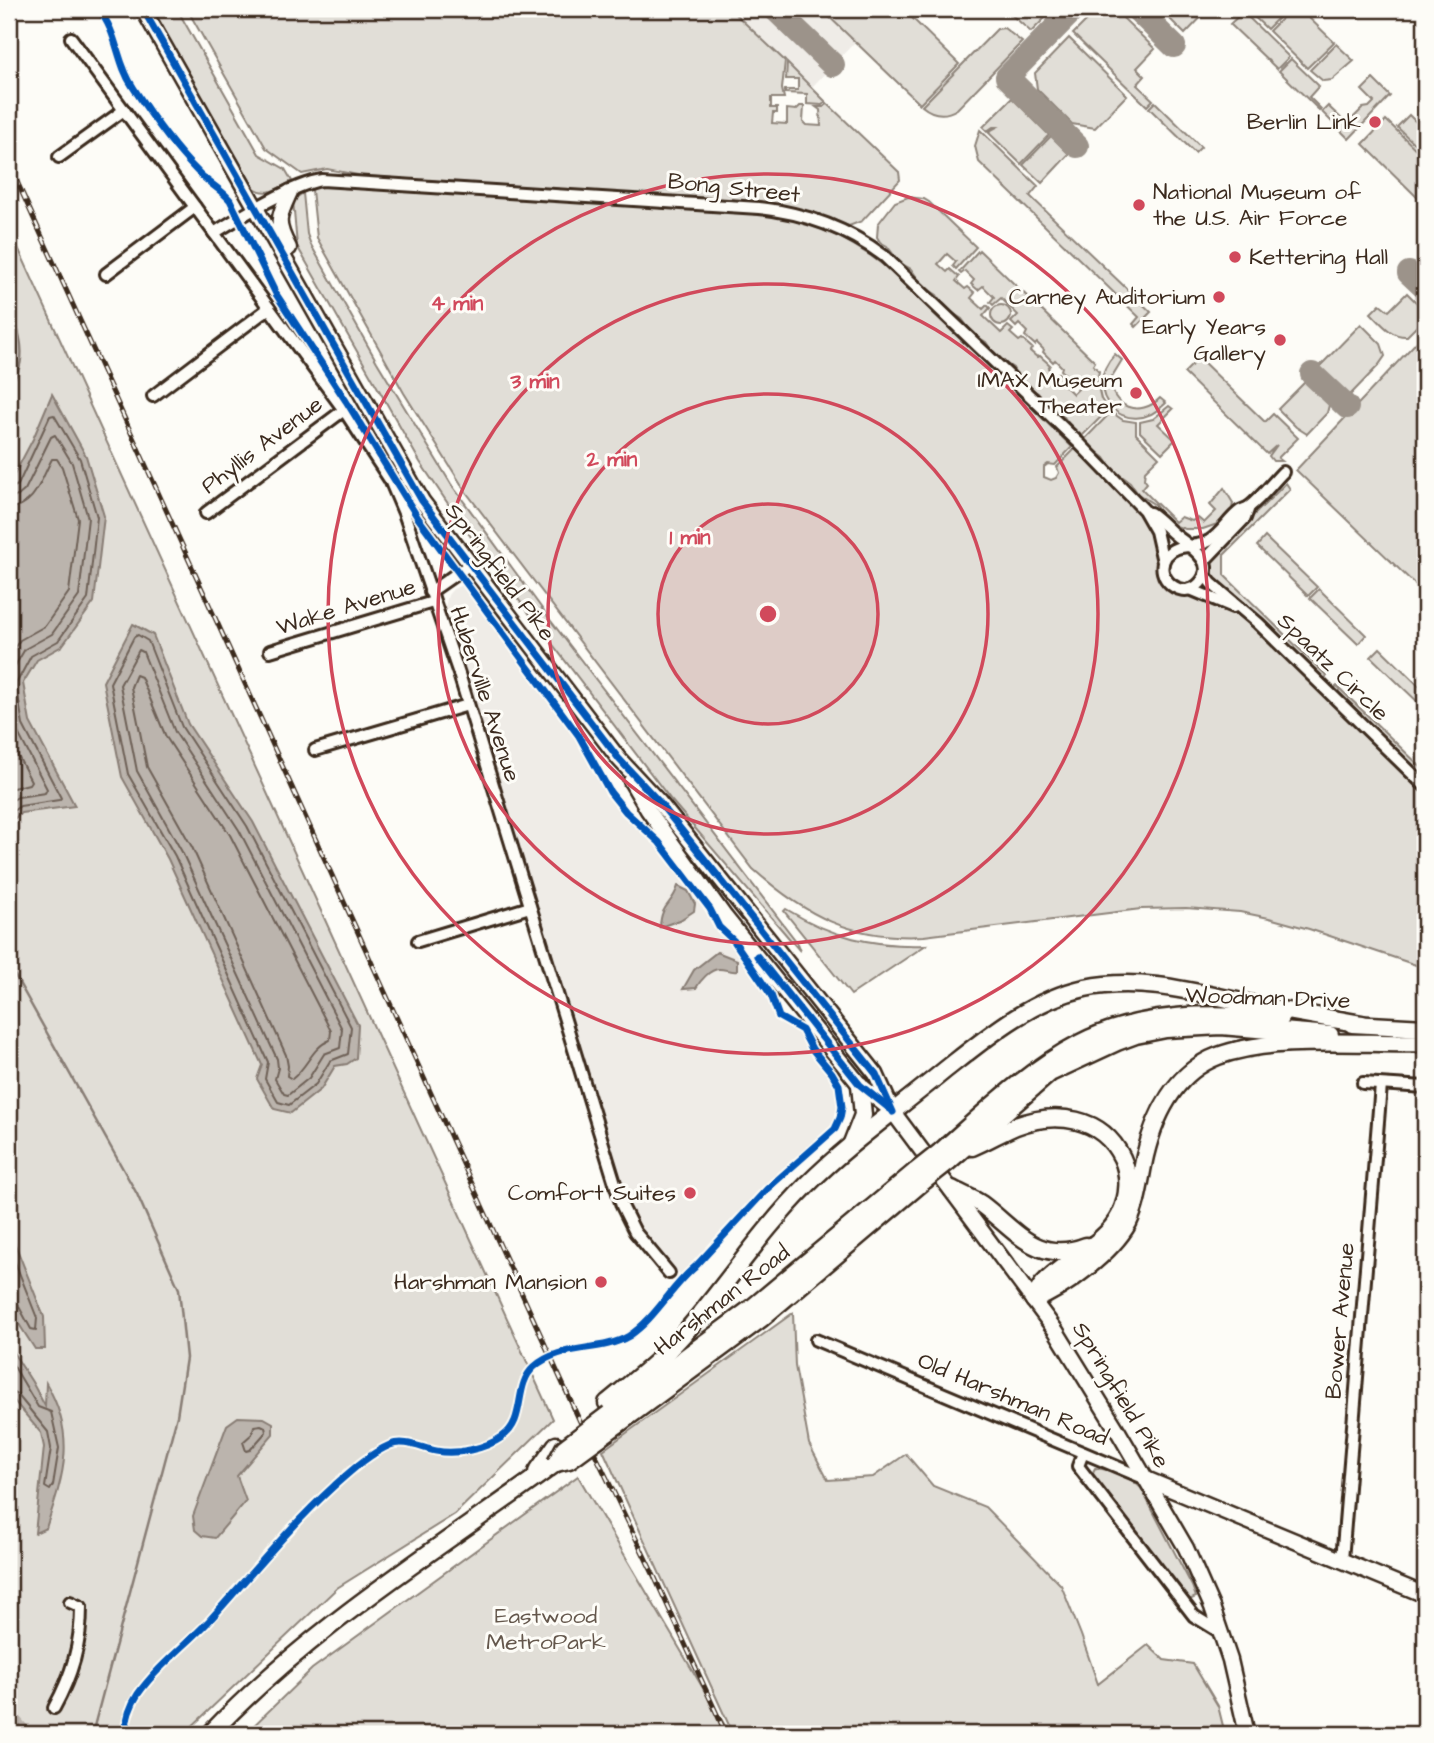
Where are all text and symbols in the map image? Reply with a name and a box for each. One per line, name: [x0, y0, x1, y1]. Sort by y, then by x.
place label: Berlin Link: [1247, 106, 1361, 138]
marker: Berlin Link: [1367, 114, 1383, 130]
street label: Bong Street: [666, 165, 802, 212]
place label: National Museum of the U.S. Air Force: [1153, 176, 1361, 234]
marker: National Museum of the U.S. Air Force: [1131, 197, 1147, 213]
place label: Kettering Hall: [1249, 241, 1388, 274]
marker: Kettering Hall: [1227, 249, 1243, 265]
place label: Carney Auditorium: [1009, 281, 1205, 314]
text: 4 min: [431, 289, 484, 318]
marker: Carney Auditorium: [1211, 289, 1227, 305]
place label: Early Years Gallery: [1142, 311, 1266, 370]
marker: Early Years Gallery: [1272, 332, 1288, 348]
place label: IMAX Museum Theater: [977, 364, 1122, 422]
text: 3 min: [509, 367, 560, 396]
marker: IMAX Museum Theater: [1128, 385, 1144, 401]
street label: Phyllis Avenue: [195, 389, 330, 502]
text: 2 min: [586, 445, 638, 474]
street label: Springfield Pike: [436, 496, 563, 649]
text: 1 min: [669, 523, 711, 552]
street label: Wake Avenue: [273, 571, 419, 643]
street label: Huberville Avenue: [442, 602, 528, 786]
centre of rings: [756, 602, 780, 626]
street label: Spaatz Circle: [1270, 605, 1396, 729]
street label: Woodman Drive: [1185, 979, 1351, 1017]
place label: Comfort Suites: [508, 1177, 676, 1209]
marker: Comfort Suites: [682, 1185, 698, 1201]
street label: Harshman Road: [647, 1237, 797, 1363]
street label: Bower Avenue: [1317, 1241, 1363, 1401]
place label: Harshman Mansion: [394, 1266, 587, 1298]
marker: Harshman Mansion: [593, 1274, 609, 1290]
street label: Springfield Pike: [1064, 1316, 1177, 1475]
street label: Old Harshman Road: [913, 1344, 1114, 1454]
park label: Eastwood MetroPark: [486, 1600, 606, 1658]

